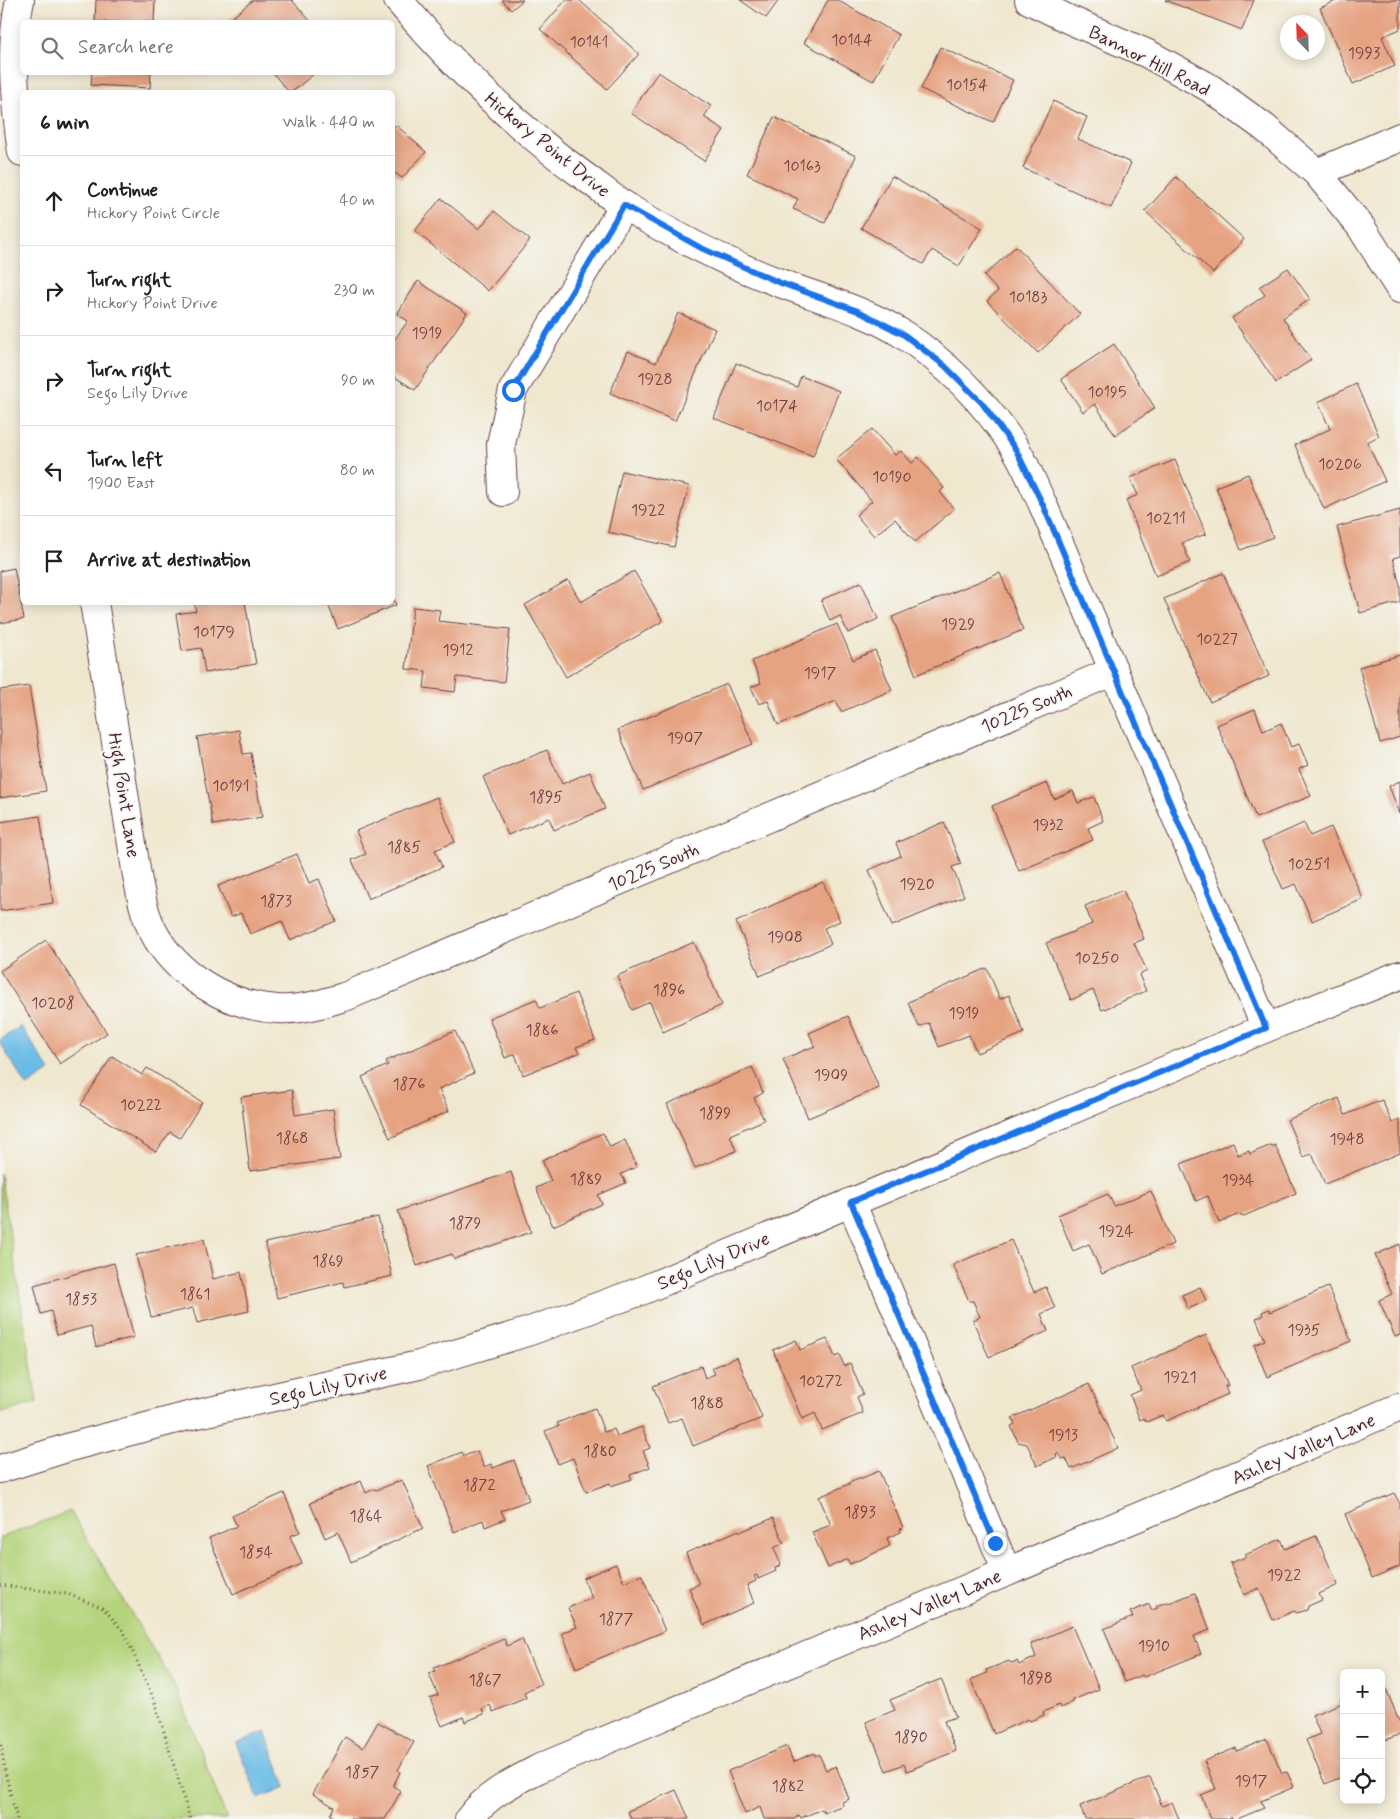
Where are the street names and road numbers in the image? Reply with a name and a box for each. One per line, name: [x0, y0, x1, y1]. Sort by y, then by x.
street label: Bannor Hill Road: [1084, 20, 1215, 103]
street label: Hickory Point Drive: [479, 87, 615, 204]
street label: 10225 South: [977, 679, 1076, 740]
street label: High Point Lane: [98, 731, 146, 860]
street label: 10225 South: [604, 837, 703, 898]
street label: Sego Lily Drive: [653, 1226, 775, 1299]
street label: Sego Lily Drive: [267, 1361, 390, 1415]
street label: Ashley Valley Lane: [1228, 1408, 1379, 1491]
street label: Ashley Valley Lane: [854, 1564, 1005, 1647]

